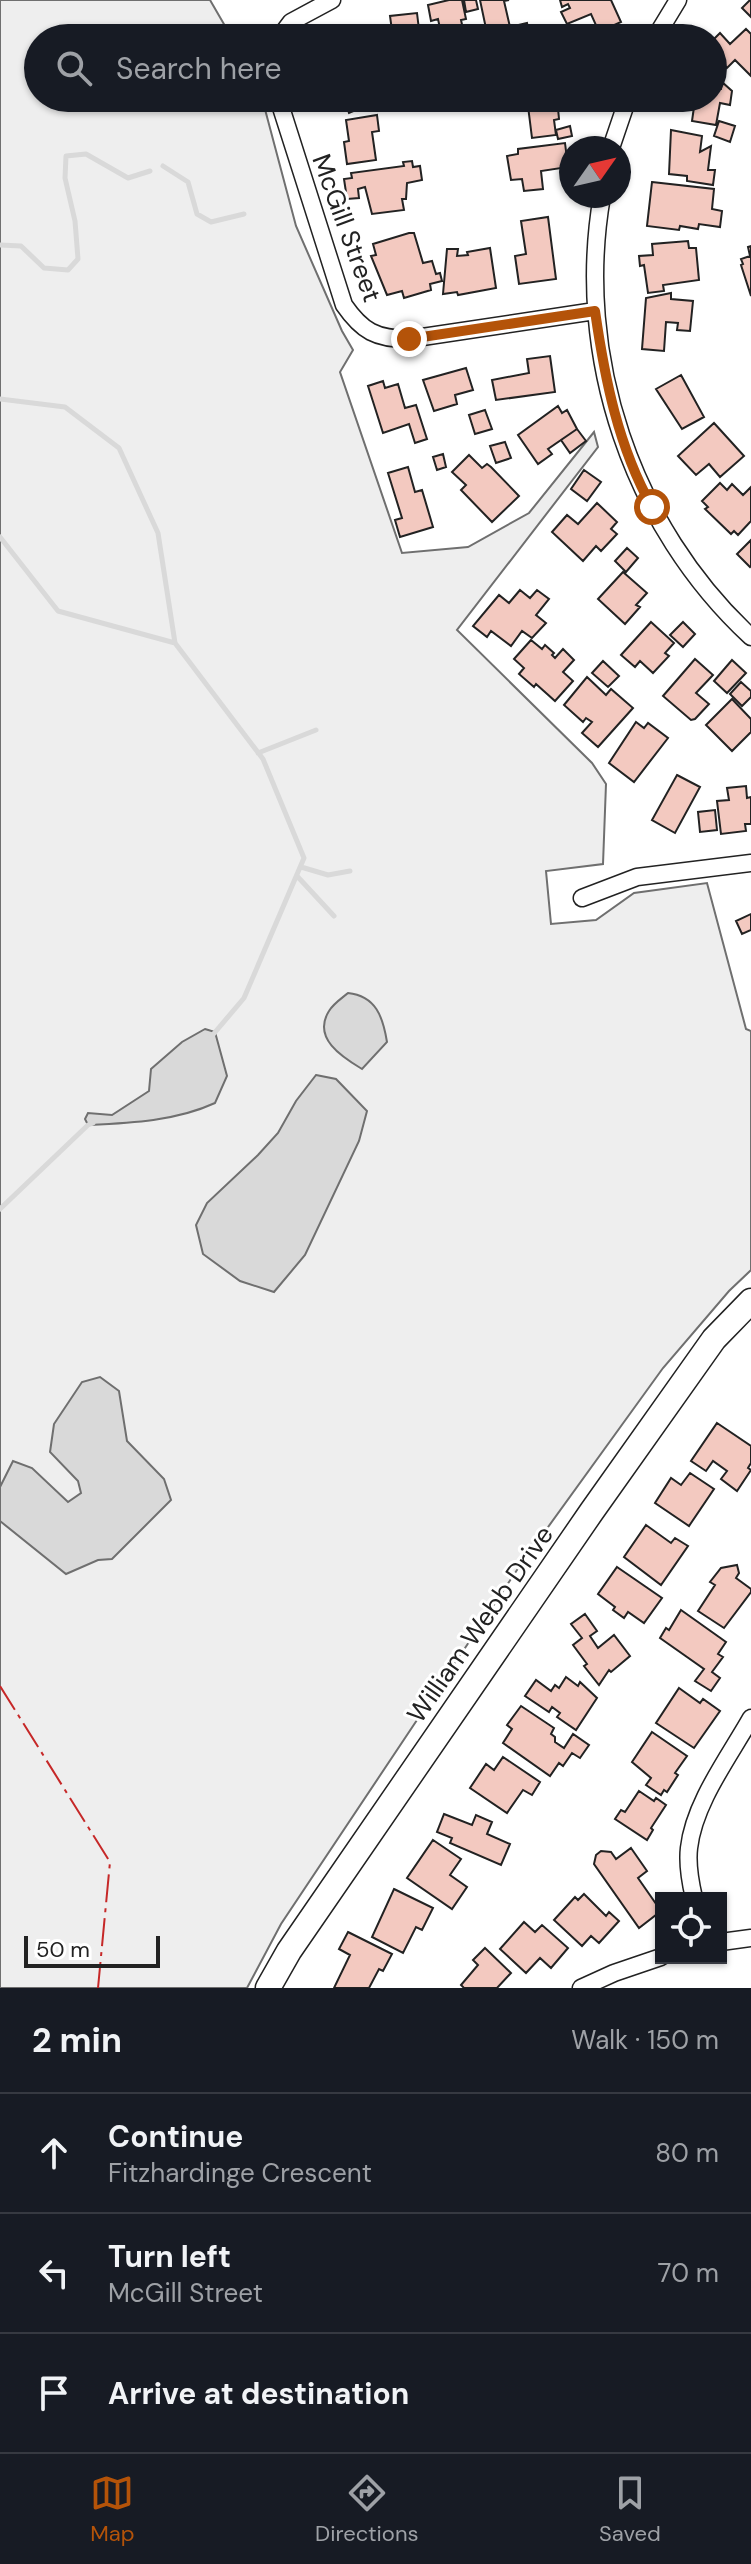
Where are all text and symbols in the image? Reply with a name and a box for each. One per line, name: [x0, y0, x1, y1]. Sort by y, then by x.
search box: [24, 24, 727, 112]
icon: search: [52, 46, 96, 90]
text: Search here: [116, 49, 282, 88]
north arrow: [559, 136, 631, 208]
street label: McGill Street: [305, 149, 389, 307]
route end: [391, 321, 427, 357]
route start: [634, 489, 670, 525]
street label: William Webb Drive: [399, 1519, 561, 1729]
map controls: [655, 1892, 727, 1964]
button: locate: [655, 1892, 727, 1964]
scale bar: [24, 1932, 160, 1968]
text: 50 m: [36, 1935, 90, 1964]
text: 2 min: [32, 2018, 122, 2063]
text: Walk · 150 m: [571, 2023, 719, 2057]
text: Continue: [108, 2117, 243, 2156]
icon: ahead: [32, 2131, 76, 2175]
text: 80 m: [655, 2136, 719, 2170]
text: Fitzhardinge Crescent: [108, 2156, 372, 2190]
text: Turn left: [108, 2237, 231, 2276]
icon: left: [32, 2251, 76, 2295]
text: 70 m: [658, 2256, 719, 2290]
text: McGill Street: [108, 2276, 263, 2310]
icon: arrive: [32, 2371, 76, 2415]
text: Arrive at destination: [108, 2374, 409, 2413]
tab: Map: [90, 2471, 135, 2548]
tab: Directions: [315, 2471, 419, 2548]
tab: Saved: [599, 2471, 661, 2548]

